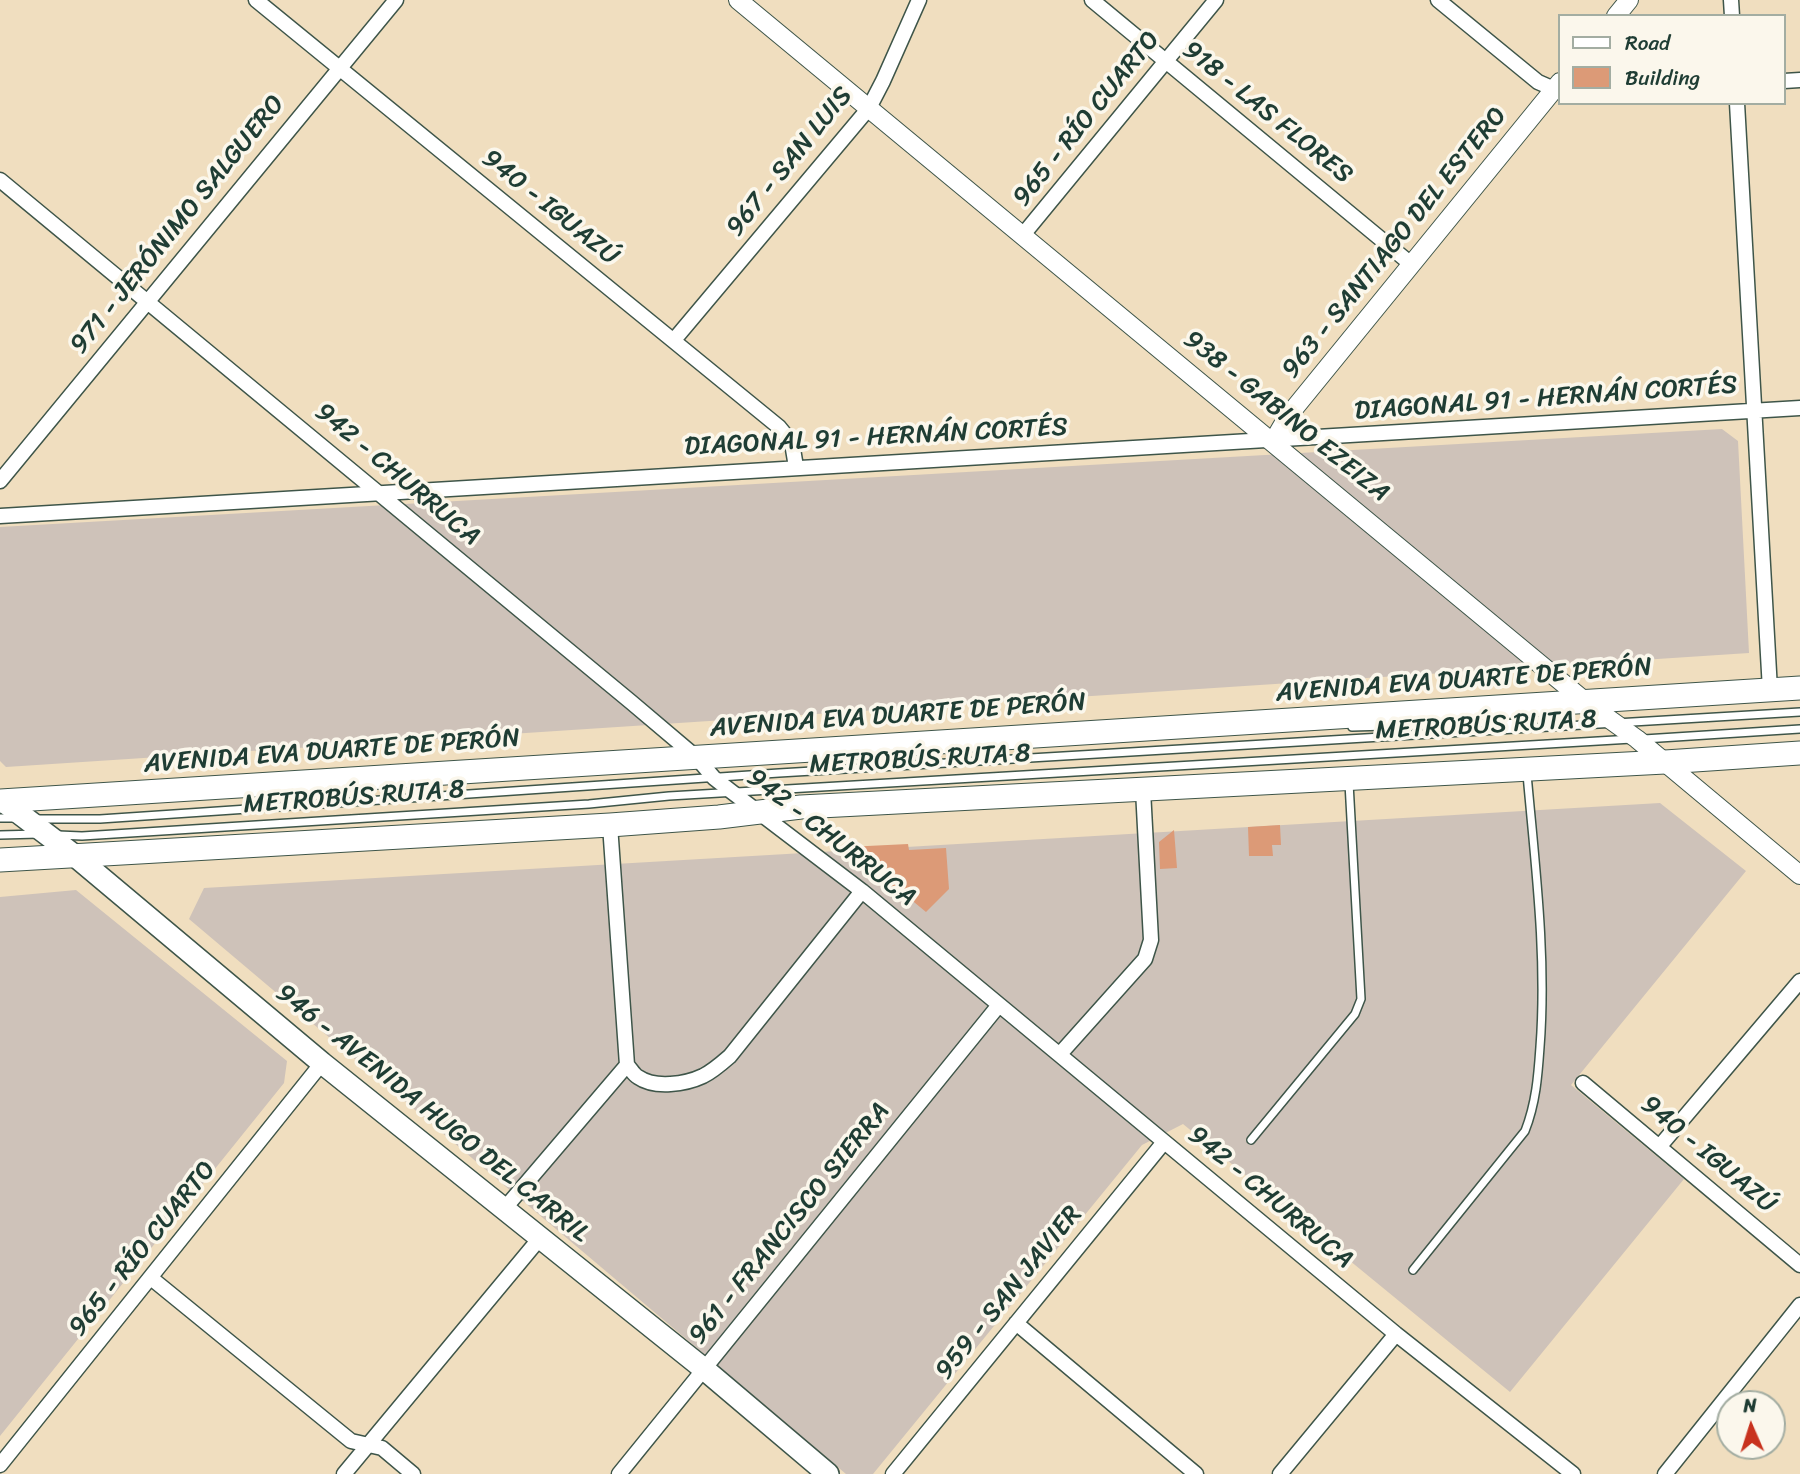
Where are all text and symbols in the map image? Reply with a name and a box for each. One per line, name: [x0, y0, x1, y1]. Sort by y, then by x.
legend: [1559, 14, 1786, 105]
text: Road: [1625, 24, 1670, 62]
street label: 965 - RÍO CUARTO: [1007, 25, 1167, 213]
street label: 918 - LAS FLORES: [1176, 35, 1358, 191]
text: Building: [1625, 59, 1700, 97]
street label: 967 - SAN LUIS: [720, 81, 860, 243]
street label: 971 - JERÓNIMO SALGUERO: [64, 89, 292, 361]
street label: 963 - SANTIAGO DEL ESTERO: [1276, 101, 1514, 385]
street label: 940 - IGUAZÚ: [475, 143, 625, 273]
street label: 938 - GABINO EZEIZA: [1177, 324, 1395, 510]
street label: DIAGONAL 91 - HERNÁN CORTÉS: [1353, 370, 1739, 428]
street label: 942 - CHURRUCA: [308, 397, 486, 553]
street label: DIAGONAL 91 - HERNÁN CORTÉS: [684, 412, 1068, 464]
street label: AVENIDA EVA DUARTE DE PERÓN: [1275, 652, 1653, 710]
street label: AVENIDA EVA DUARTE DE PERÓN: [709, 687, 1087, 745]
street label: METROBÚS RUTA 8: [1375, 705, 1597, 747]
street label: AVENIDA EVA DUARTE DE PERÓN: [143, 723, 521, 781]
street label: METROBÚS RUTA 8: [809, 739, 1031, 781]
street label: 942 - CHURRUCA: [740, 762, 922, 914]
street label: METROBÚS RUTA 8: [242, 775, 466, 821]
street label: 946 - AVENIDA HUGO DEL CARRIL: [269, 978, 595, 1250]
street label: 940 - IGUAZÚ: [1634, 1089, 1782, 1221]
street label: 961 - FRANCISCO SIERRA: [683, 1097, 897, 1351]
street label: 942 - CHURRUCA: [1181, 1120, 1359, 1276]
street label: 965 - RÍO CUARTO: [63, 1155, 223, 1343]
street label: 959 - SAN JAVIER: [929, 1200, 1089, 1386]
text: N: [1743, 1389, 1757, 1422]
north arrow: [1716, 1390, 1786, 1460]

